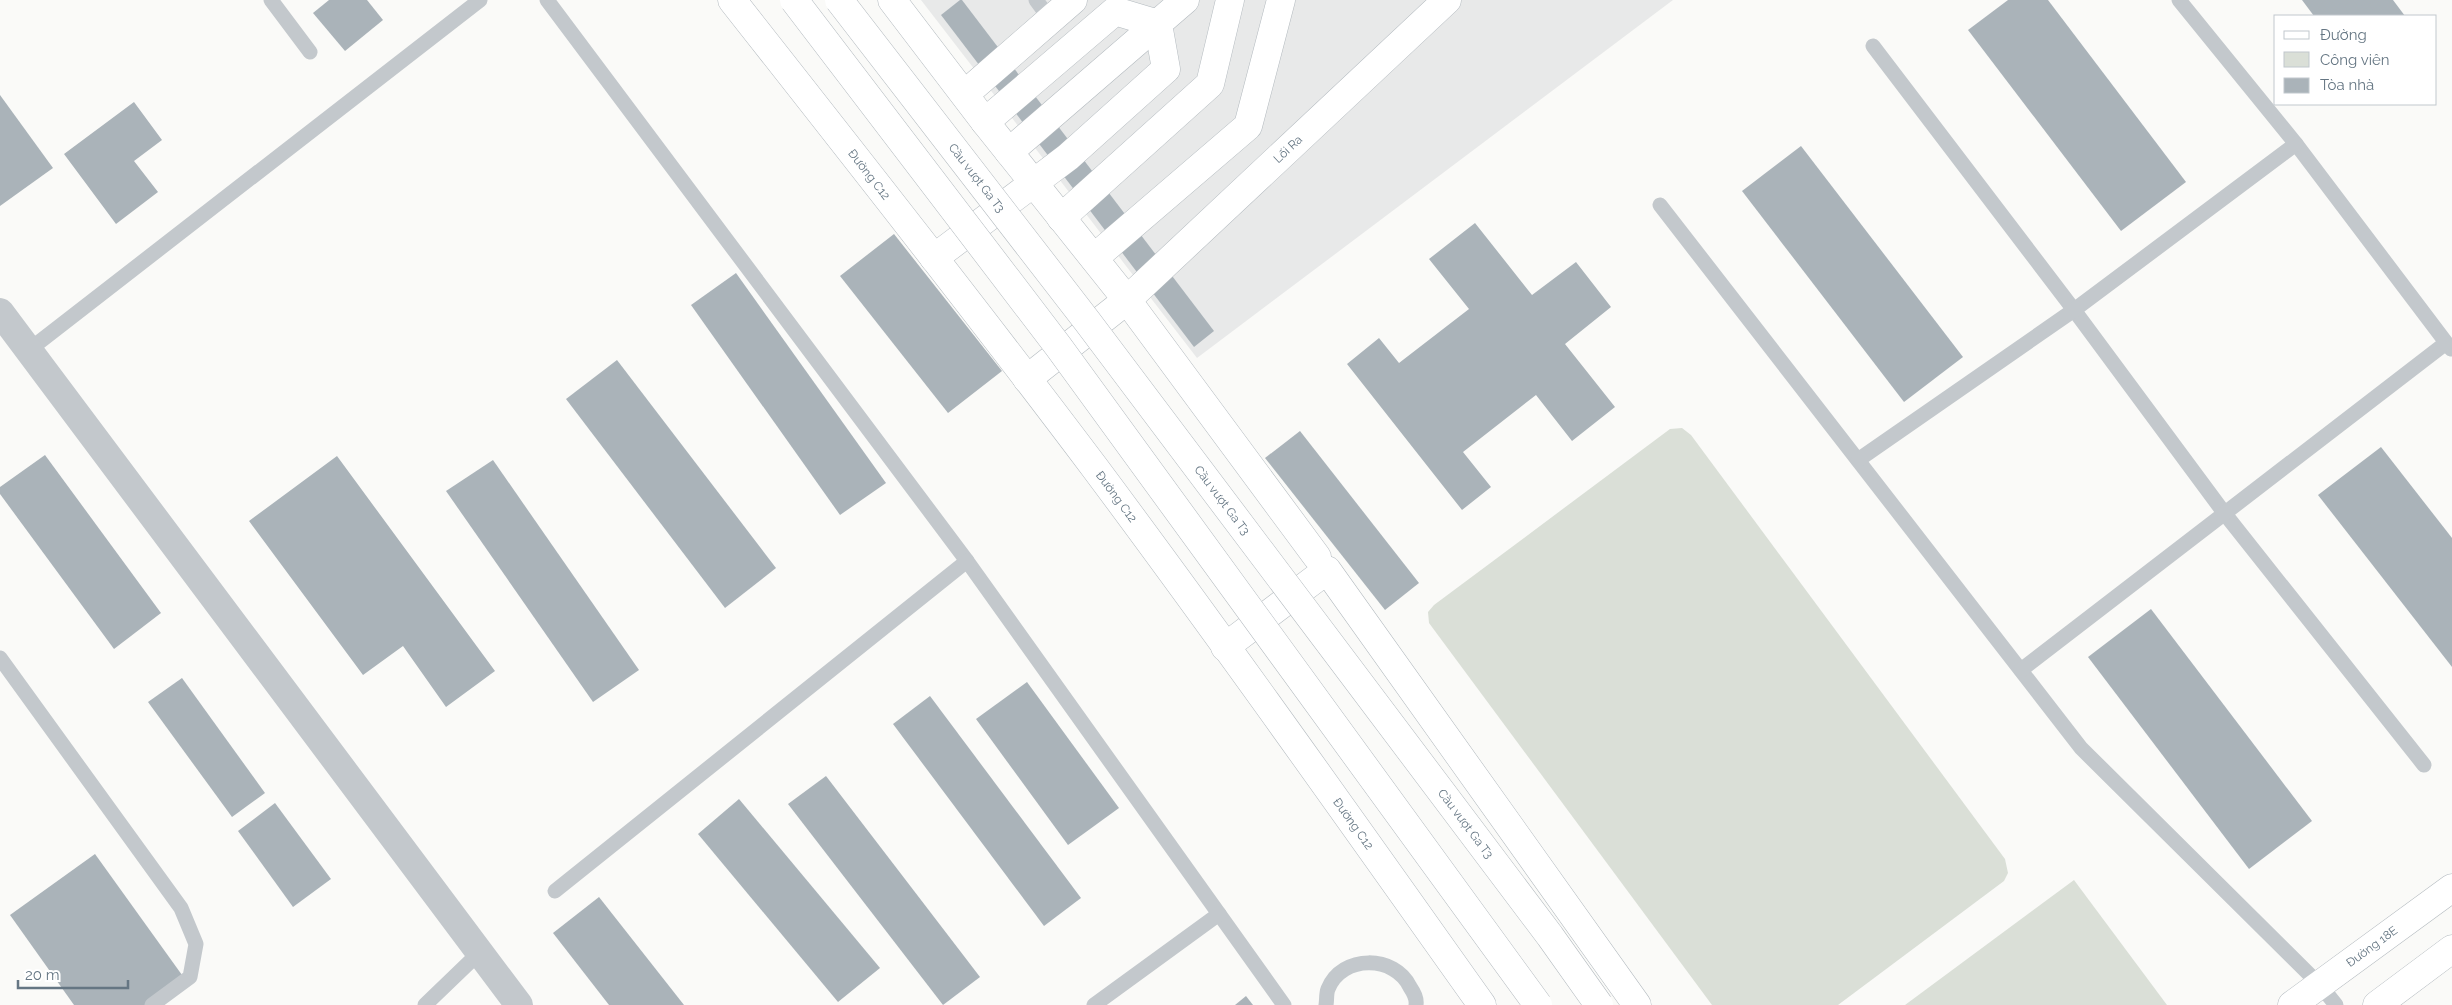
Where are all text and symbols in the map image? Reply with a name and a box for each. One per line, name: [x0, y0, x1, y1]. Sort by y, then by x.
legend: [2274, 15, 2437, 105]
text: Đường: [2320, 26, 2367, 44]
text: Công viên: [2320, 51, 2389, 69]
text: Tòa nhà: [2320, 76, 2374, 94]
street label: Lối Ra: [1271, 132, 1305, 166]
street label: Cầu vượt Ga T3: [946, 141, 1008, 215]
street label: Đường C12: [845, 147, 893, 203]
street label: Cầu vượt Ga T3: [1191, 463, 1253, 538]
street label: Đường C12: [1093, 468, 1140, 525]
street label: Cầu vượt Ga T3: [1435, 786, 1496, 861]
street label: Đường C12: [1330, 795, 1376, 852]
street label: Đường 18E: [2344, 923, 2400, 970]
scale bar: [18, 958, 128, 990]
text: 20 m: [25, 966, 60, 984]

